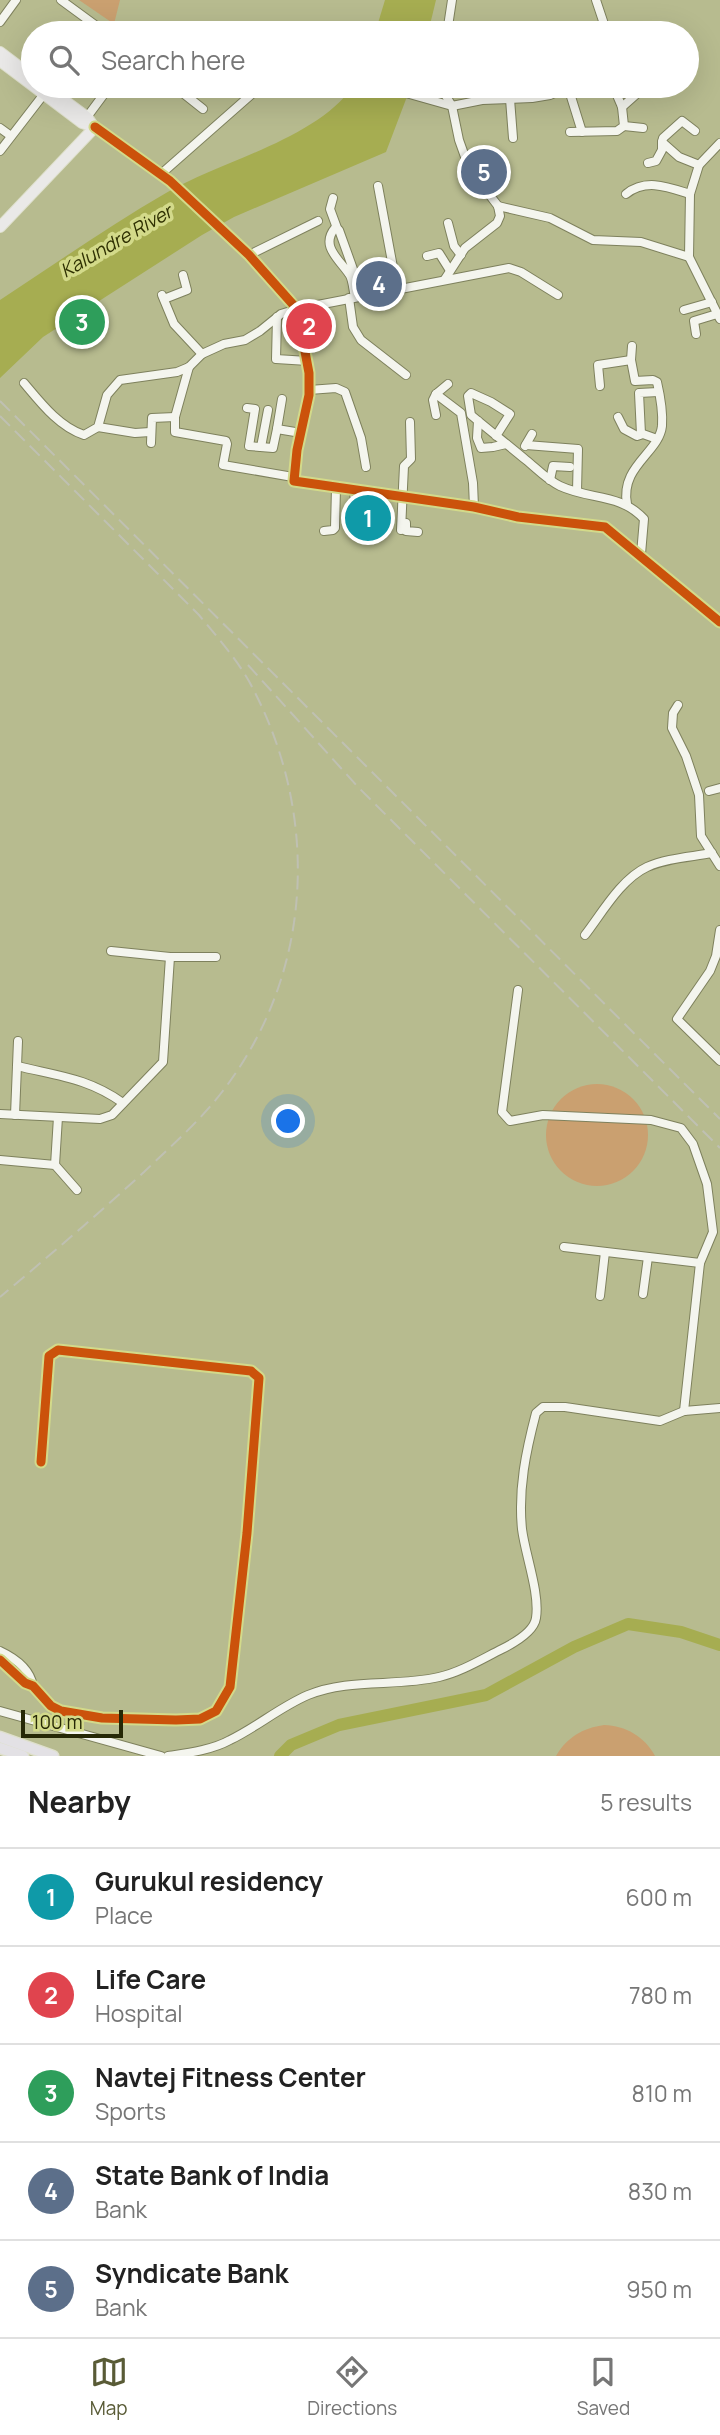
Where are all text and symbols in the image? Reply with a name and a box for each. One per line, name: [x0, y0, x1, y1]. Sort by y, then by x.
search box: [21, 21, 699, 98]
icon: search: [45, 41, 83, 79]
text: Search here: [101, 42, 246, 78]
pin: 5: [461, 146, 507, 198]
water label: Kalundre River: [55, 197, 179, 284]
pin: 4: [356, 258, 402, 310]
pin: 3: [59, 296, 105, 348]
pin: 2: [286, 300, 332, 352]
pin: 1: [345, 492, 391, 544]
your location: [271, 1104, 305, 1138]
scale bar: [21, 1707, 122, 1739]
text: 100 m: [32, 1709, 83, 1735]
text: Nearby: [28, 1781, 131, 1822]
text: 5 results: [600, 1786, 692, 1818]
text: Gurukul residency: [95, 1863, 323, 1899]
text: 1: [46, 1881, 56, 1913]
text: 600 m: [626, 1881, 692, 1913]
text: Place: [95, 1899, 153, 1931]
text: Life Care: [95, 1961, 206, 1997]
text: 2: [44, 1979, 58, 2011]
text: 780 m: [629, 1979, 692, 2011]
text: Hospital: [95, 1997, 183, 2029]
text: Navtej Fitness Center: [95, 2059, 366, 2095]
text: 3: [44, 2077, 58, 2109]
text: 810 m: [632, 2077, 692, 2109]
text: Sports: [95, 2095, 166, 2127]
text: State Bank of India: [95, 2157, 329, 2193]
text: 4: [44, 2175, 58, 2207]
text: 830 m: [628, 2175, 692, 2207]
text: Bank: [95, 2193, 147, 2225]
text: Syndicate Bank: [95, 2255, 289, 2291]
text: 5: [44, 2273, 58, 2305]
text: 950 m: [626, 2273, 692, 2305]
text: Bank: [95, 2291, 147, 2323]
tab: Map: [90, 2353, 128, 2421]
tab: Directions: [307, 2353, 397, 2421]
tab: Saved: [577, 2353, 630, 2421]

